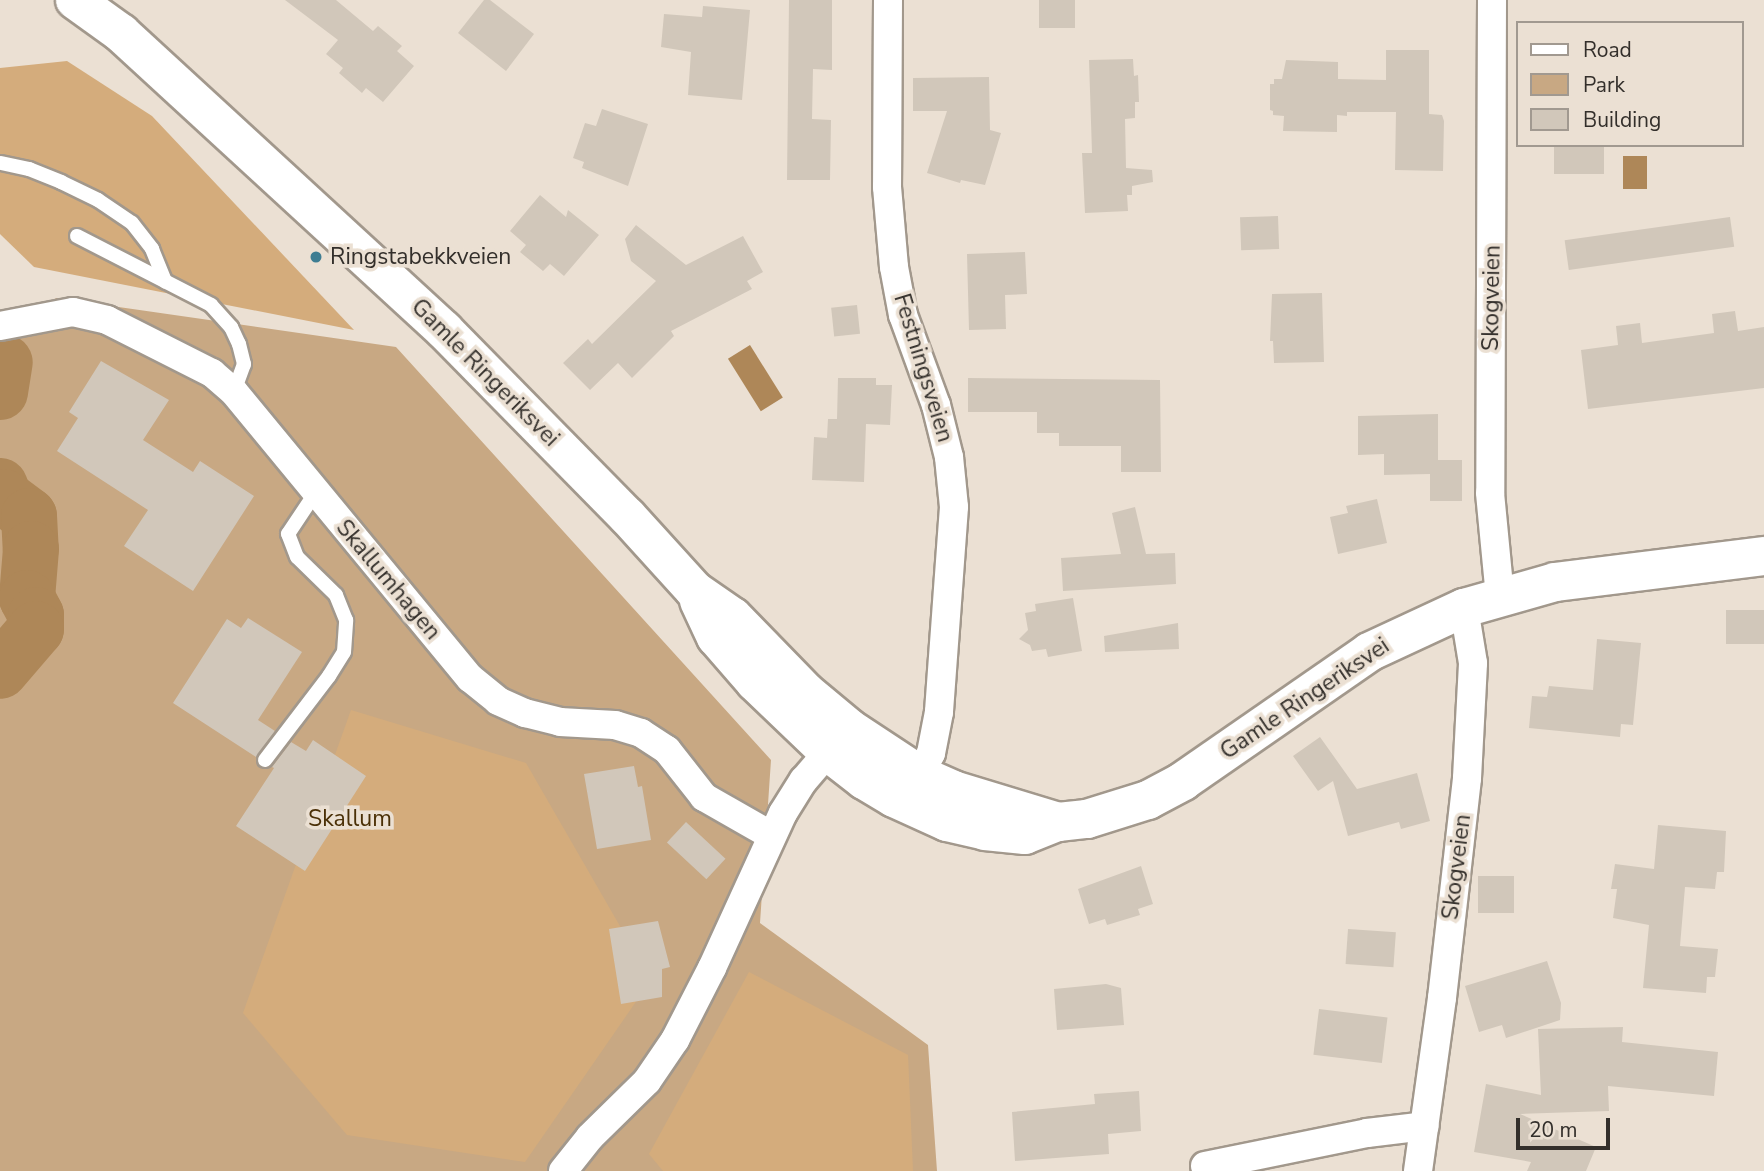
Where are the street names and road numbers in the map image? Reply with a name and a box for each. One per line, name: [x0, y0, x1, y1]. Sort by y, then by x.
street label: Skogveien: [1477, 245, 1507, 351]
street label: Festningsveien: [887, 290, 959, 446]
street label: Gamle Ringeriksvei: [405, 293, 565, 453]
street label: Skallumhagen: [330, 514, 446, 646]
street label: Gamle Ringeriksvei: [1215, 632, 1395, 766]
street label: Skogveien: [1437, 813, 1477, 921]

